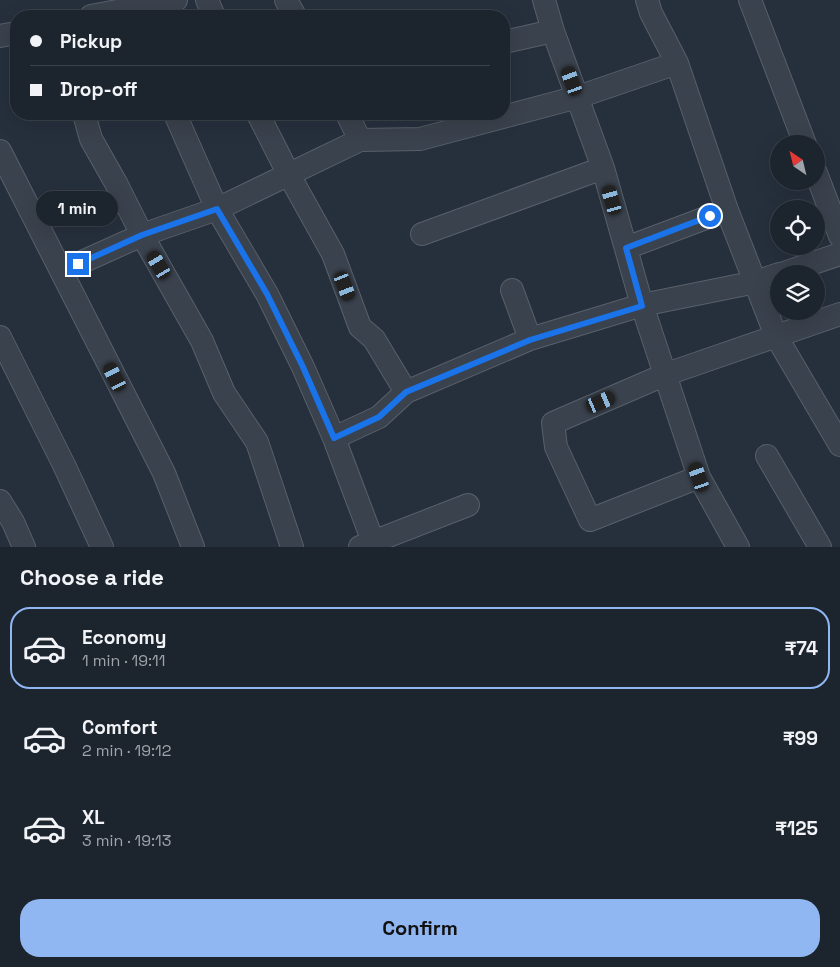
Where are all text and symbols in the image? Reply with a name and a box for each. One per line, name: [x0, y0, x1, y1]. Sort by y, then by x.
text: Pickup: [60, 29, 122, 54]
car: [559, 64, 584, 98]
text: Drop-off: [60, 77, 138, 102]
north arrow: [770, 135, 825, 190]
map controls: [770, 135, 825, 320]
car: [600, 184, 623, 216]
callout: 1 min: [37, 192, 119, 226]
text: 1 min: [57, 198, 97, 219]
button: locate: [770, 200, 825, 255]
route start: [699, 205, 721, 227]
car: [144, 248, 173, 282]
route end: [67, 253, 89, 275]
button: layers: [770, 265, 825, 320]
car: [332, 269, 357, 303]
car: [101, 360, 128, 394]
car: [584, 389, 617, 415]
car: [687, 460, 710, 494]
text: Choose a ride: [20, 563, 164, 591]
text: Economy: [82, 625, 166, 650]
icon: car: [22, 626, 67, 671]
text: ₹74: [784, 636, 818, 661]
text: 1 min · 19:11: [82, 650, 165, 671]
text: Comfort: [82, 715, 158, 740]
icon: car: [22, 716, 67, 761]
text: ₹99: [783, 726, 818, 751]
text: 2 min · 19:12: [82, 740, 171, 761]
text: XL: [82, 805, 105, 830]
icon: car: [22, 806, 67, 851]
text: ₹125: [775, 816, 818, 841]
text: 3 min · 19:13: [82, 830, 171, 851]
button: Confirm: [20, 899, 820, 957]

